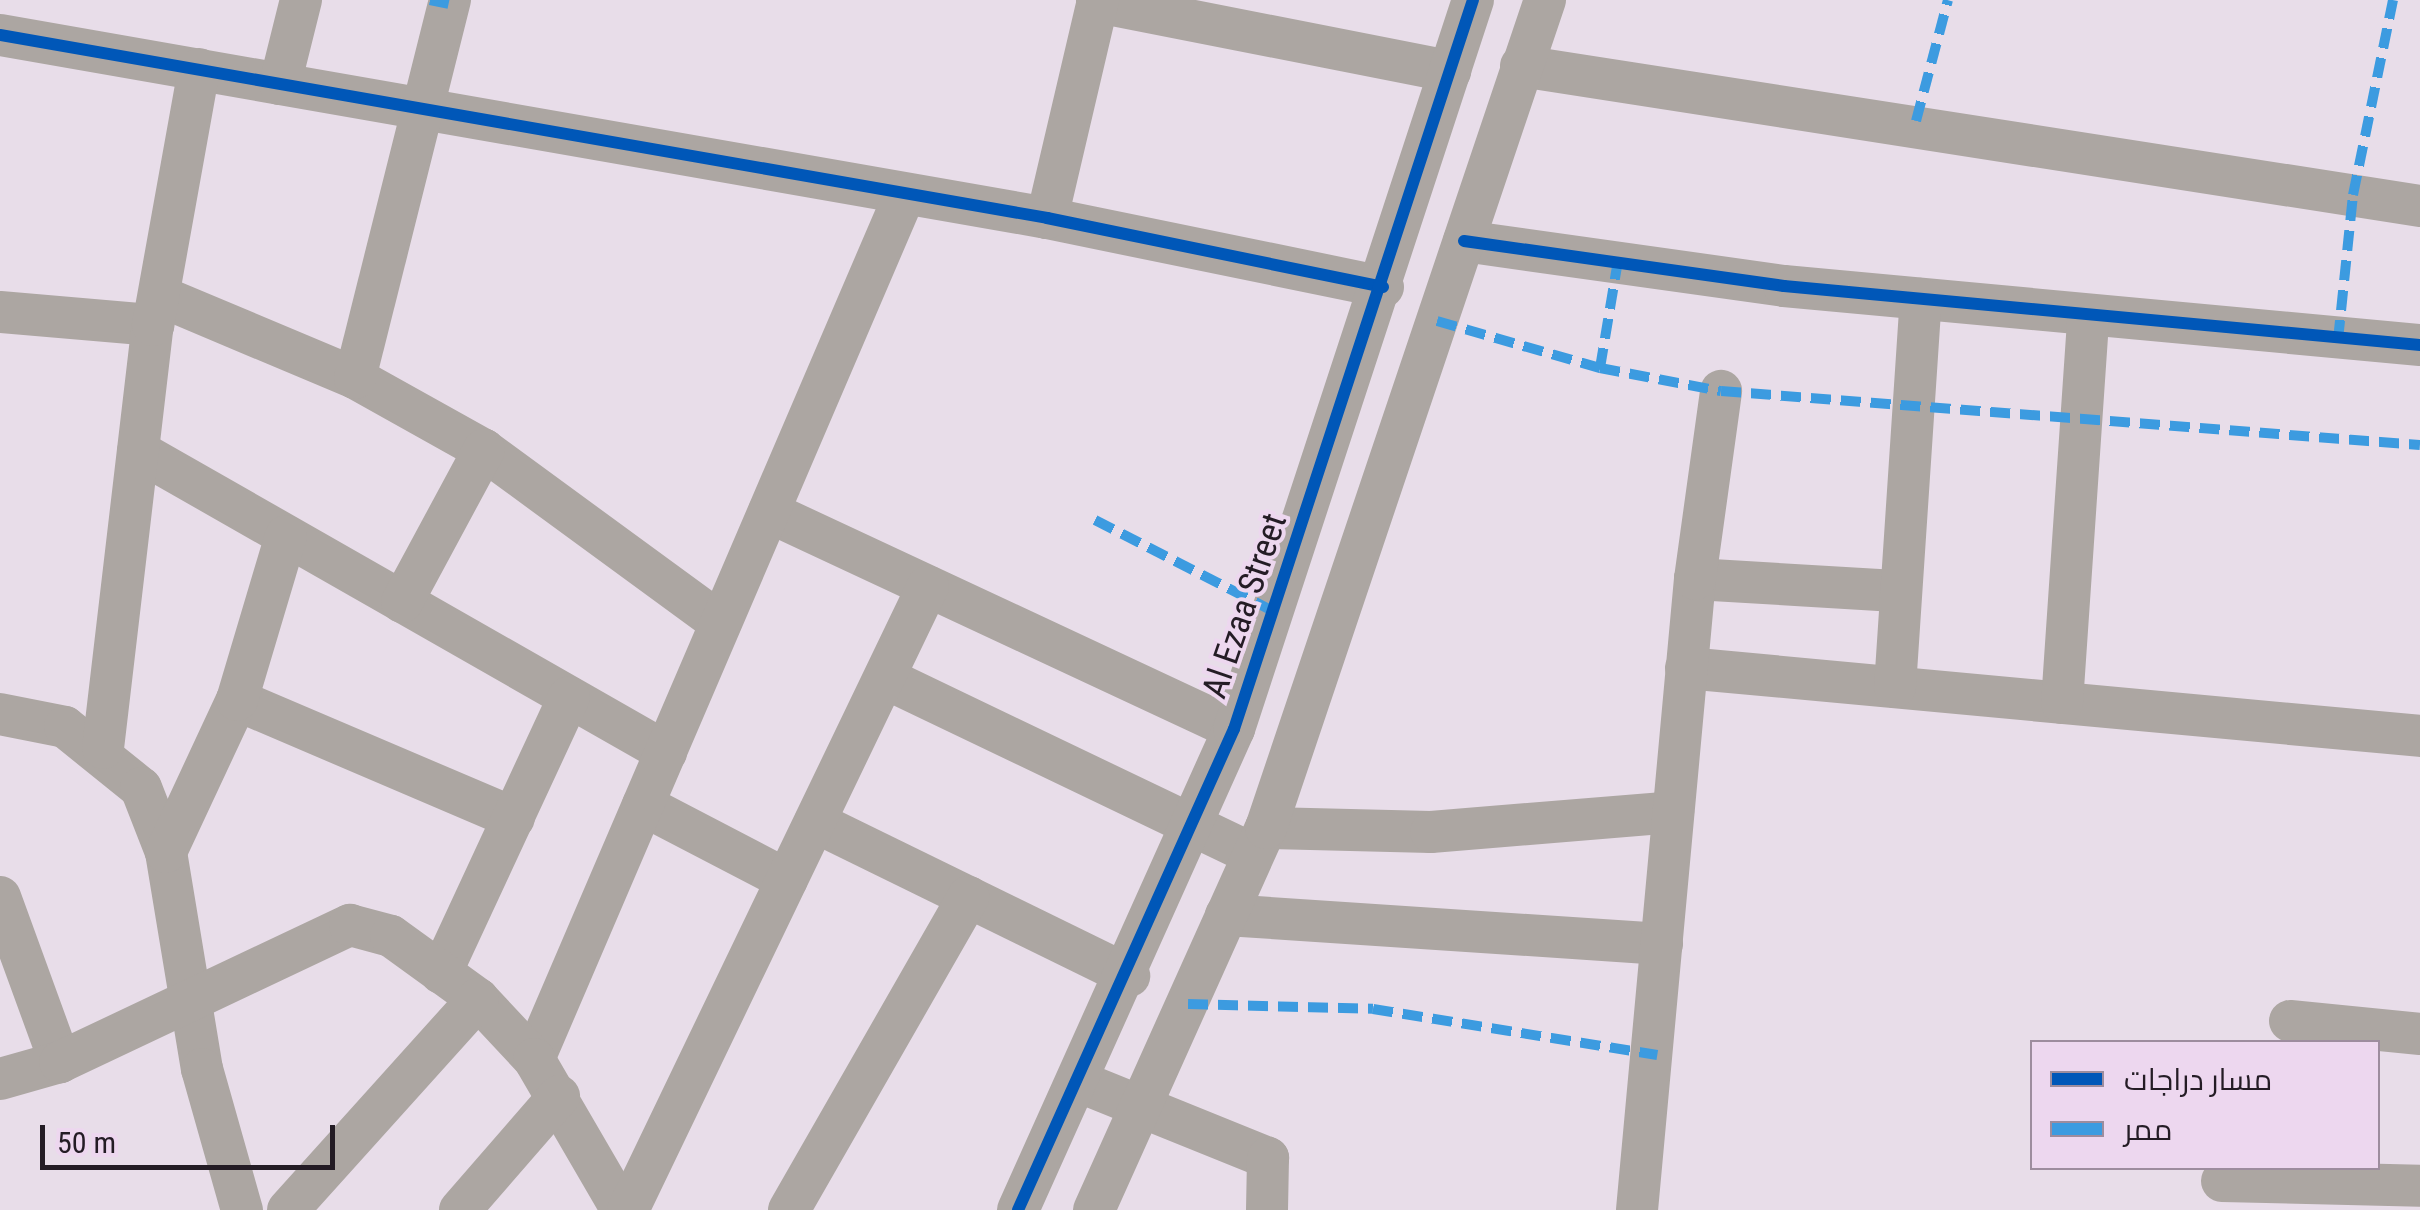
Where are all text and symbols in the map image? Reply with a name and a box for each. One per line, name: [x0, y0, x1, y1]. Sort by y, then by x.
street label: Al Ezaa Street: [1194, 508, 1296, 704]
legend: [2030, 1040, 2380, 1170]
text: مسار دراجات: [2124, 1062, 2272, 1097]
scale bar: [45, 1105, 340, 1167]
text: ممر: [2124, 1112, 2173, 1147]
text: 50 m: [57, 1125, 116, 1160]

